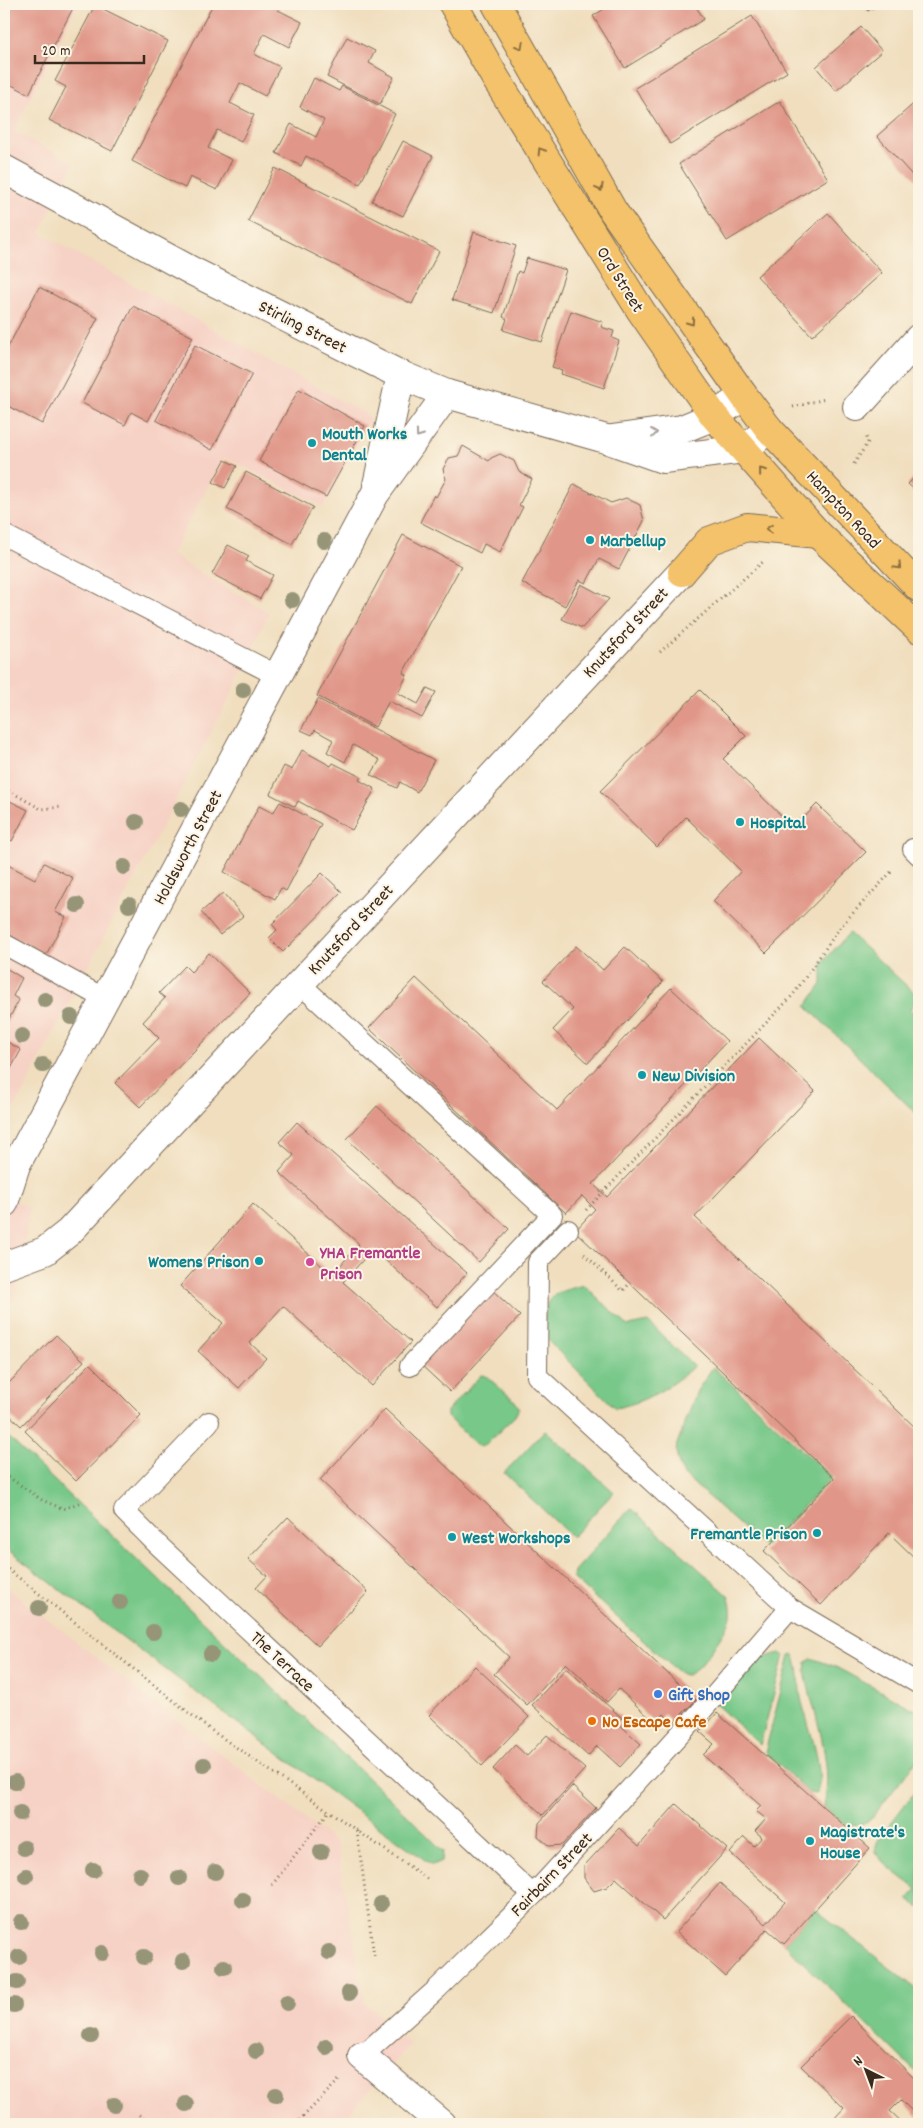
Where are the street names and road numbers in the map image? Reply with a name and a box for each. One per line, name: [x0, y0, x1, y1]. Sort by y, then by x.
street label: Ord Street: [589, 243, 649, 318]
street label: Stirling Street: [253, 295, 351, 361]
street label: Hampton Road: [799, 466, 885, 555]
street label: Knutsford Street: [578, 583, 676, 685]
street label: Holdsworth Street: [148, 786, 230, 910]
street label: Knutsford Street: [303, 880, 401, 982]
street label: The Terrace: [244, 1627, 319, 1699]
street label: Fairbairn Street: [506, 1828, 600, 1924]

